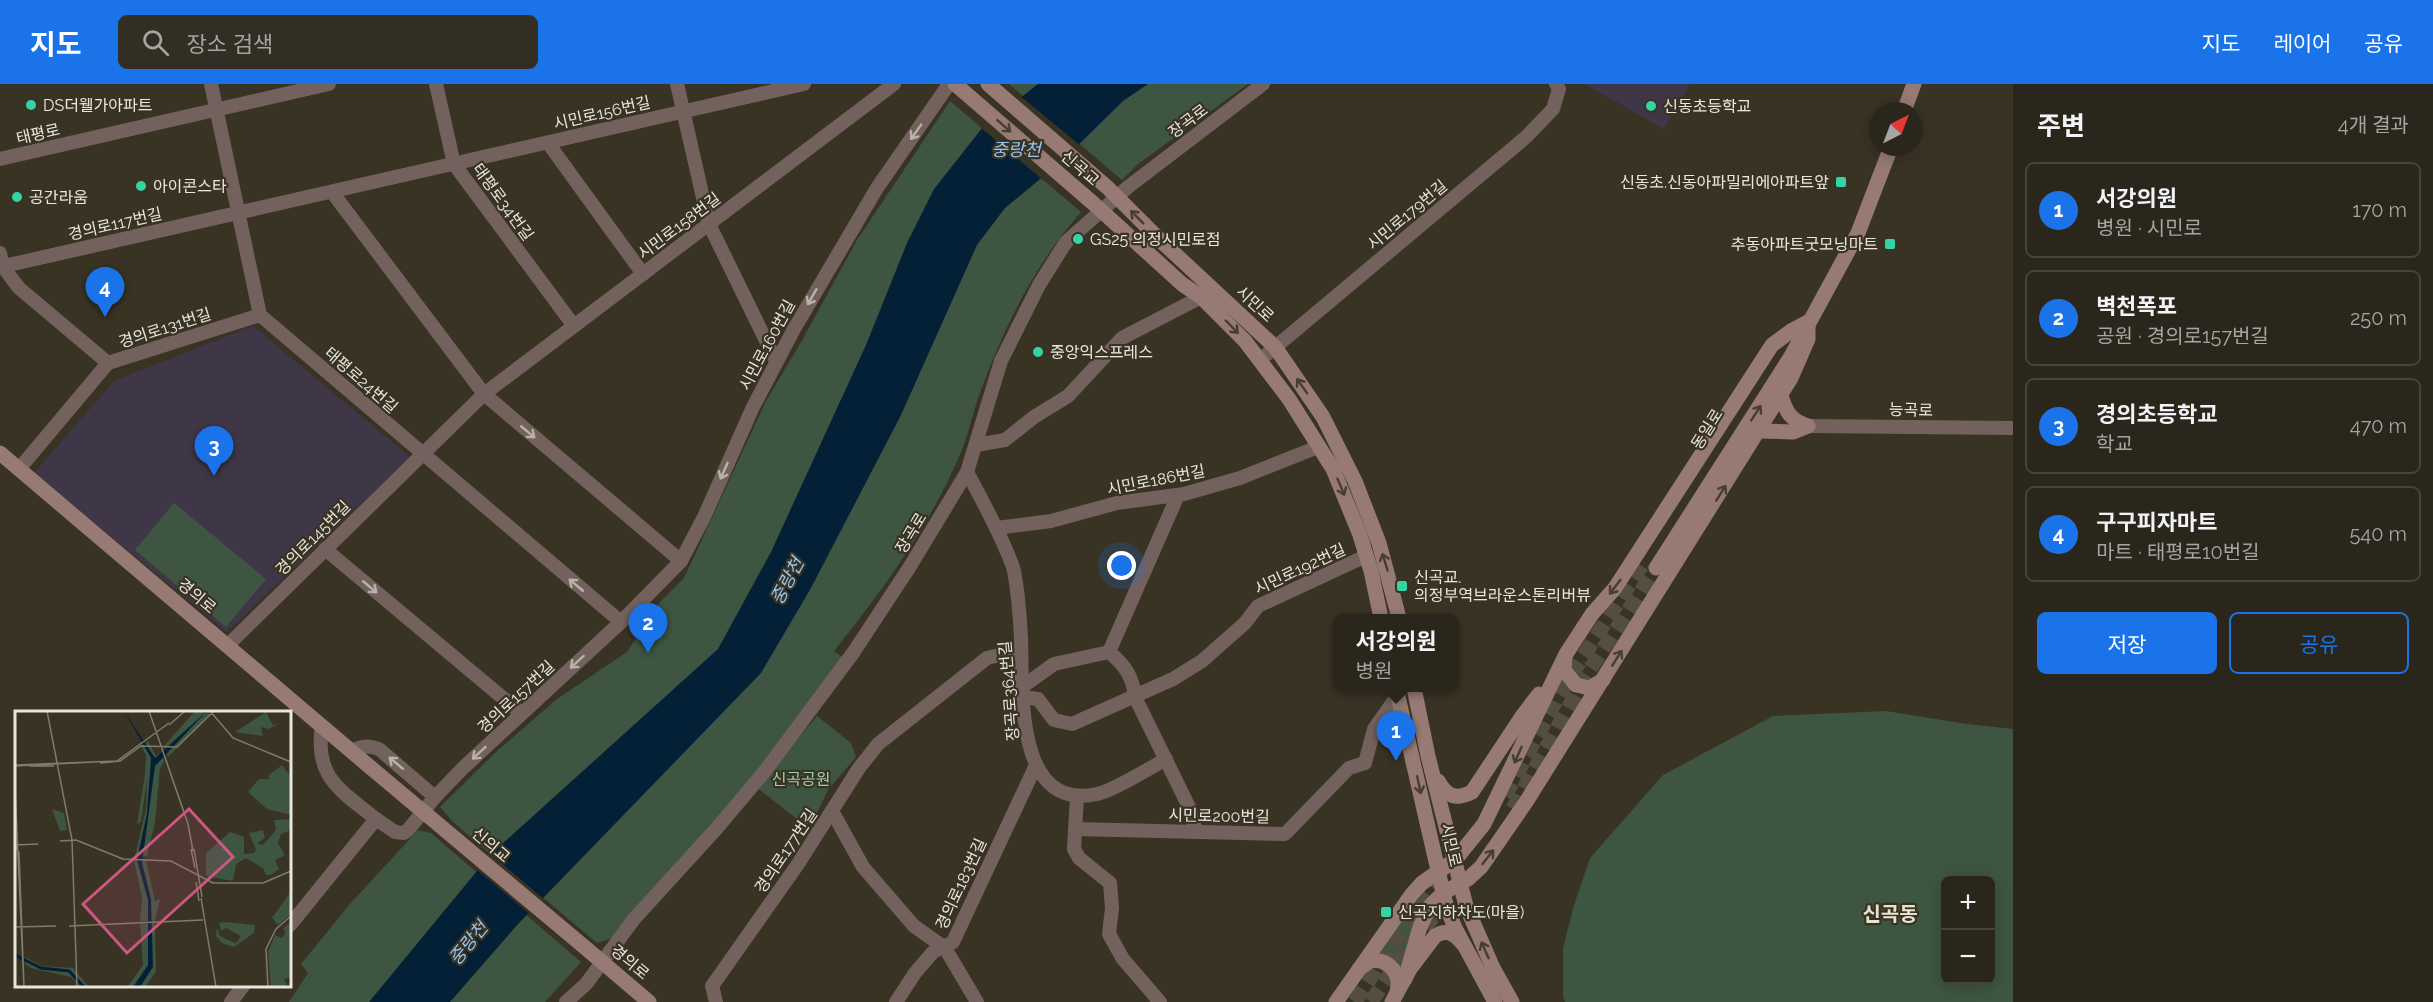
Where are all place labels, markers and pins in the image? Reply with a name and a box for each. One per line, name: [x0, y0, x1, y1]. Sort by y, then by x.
place label: DS더웰가아파트: [43, 96, 152, 115]
place label: 신동초등학교: [1663, 97, 1751, 116]
marker: DS더웰가아파트: [24, 98, 38, 112]
marker: 신동초등학교: [1644, 99, 1658, 113]
place label: 신동초.신동아파밀리에아파트앞: [1620, 173, 1829, 192]
marker: 신동초.신동아파밀리에아파트앞: [1834, 175, 1848, 189]
place label: 아이콘스타: [153, 177, 227, 196]
marker: 아이콘스타: [134, 179, 148, 193]
place label: 공간라움: [29, 188, 88, 207]
marker: 공간라움: [10, 190, 24, 204]
place label: GS25 의정시민로점: [1090, 230, 1221, 249]
marker: GS25 의정시민로점: [1071, 232, 1085, 246]
place label: 추동아파트굿모닝마트: [1731, 235, 1878, 254]
marker: 추동아파트굿모닝마트: [1883, 237, 1897, 251]
pin: 4: [86, 268, 124, 317]
place label: 중앙익스프레스: [1050, 343, 1153, 362]
marker: 중앙익스프레스: [1031, 345, 1045, 359]
pin: 3: [194, 426, 234, 476]
place label: 신곡교. 의정부역브라운스톤리버뷰: [1414, 568, 1591, 605]
marker: 신곡교. 의정부역브라운스톤리버뷰: [1395, 579, 1409, 593]
pin: 2: [628, 604, 668, 653]
pin: 1: [1376, 712, 1416, 761]
place label: 신곡지하차도(마을): [1398, 903, 1524, 922]
marker: 신곡지하차도(마을): [1379, 905, 1393, 919]

